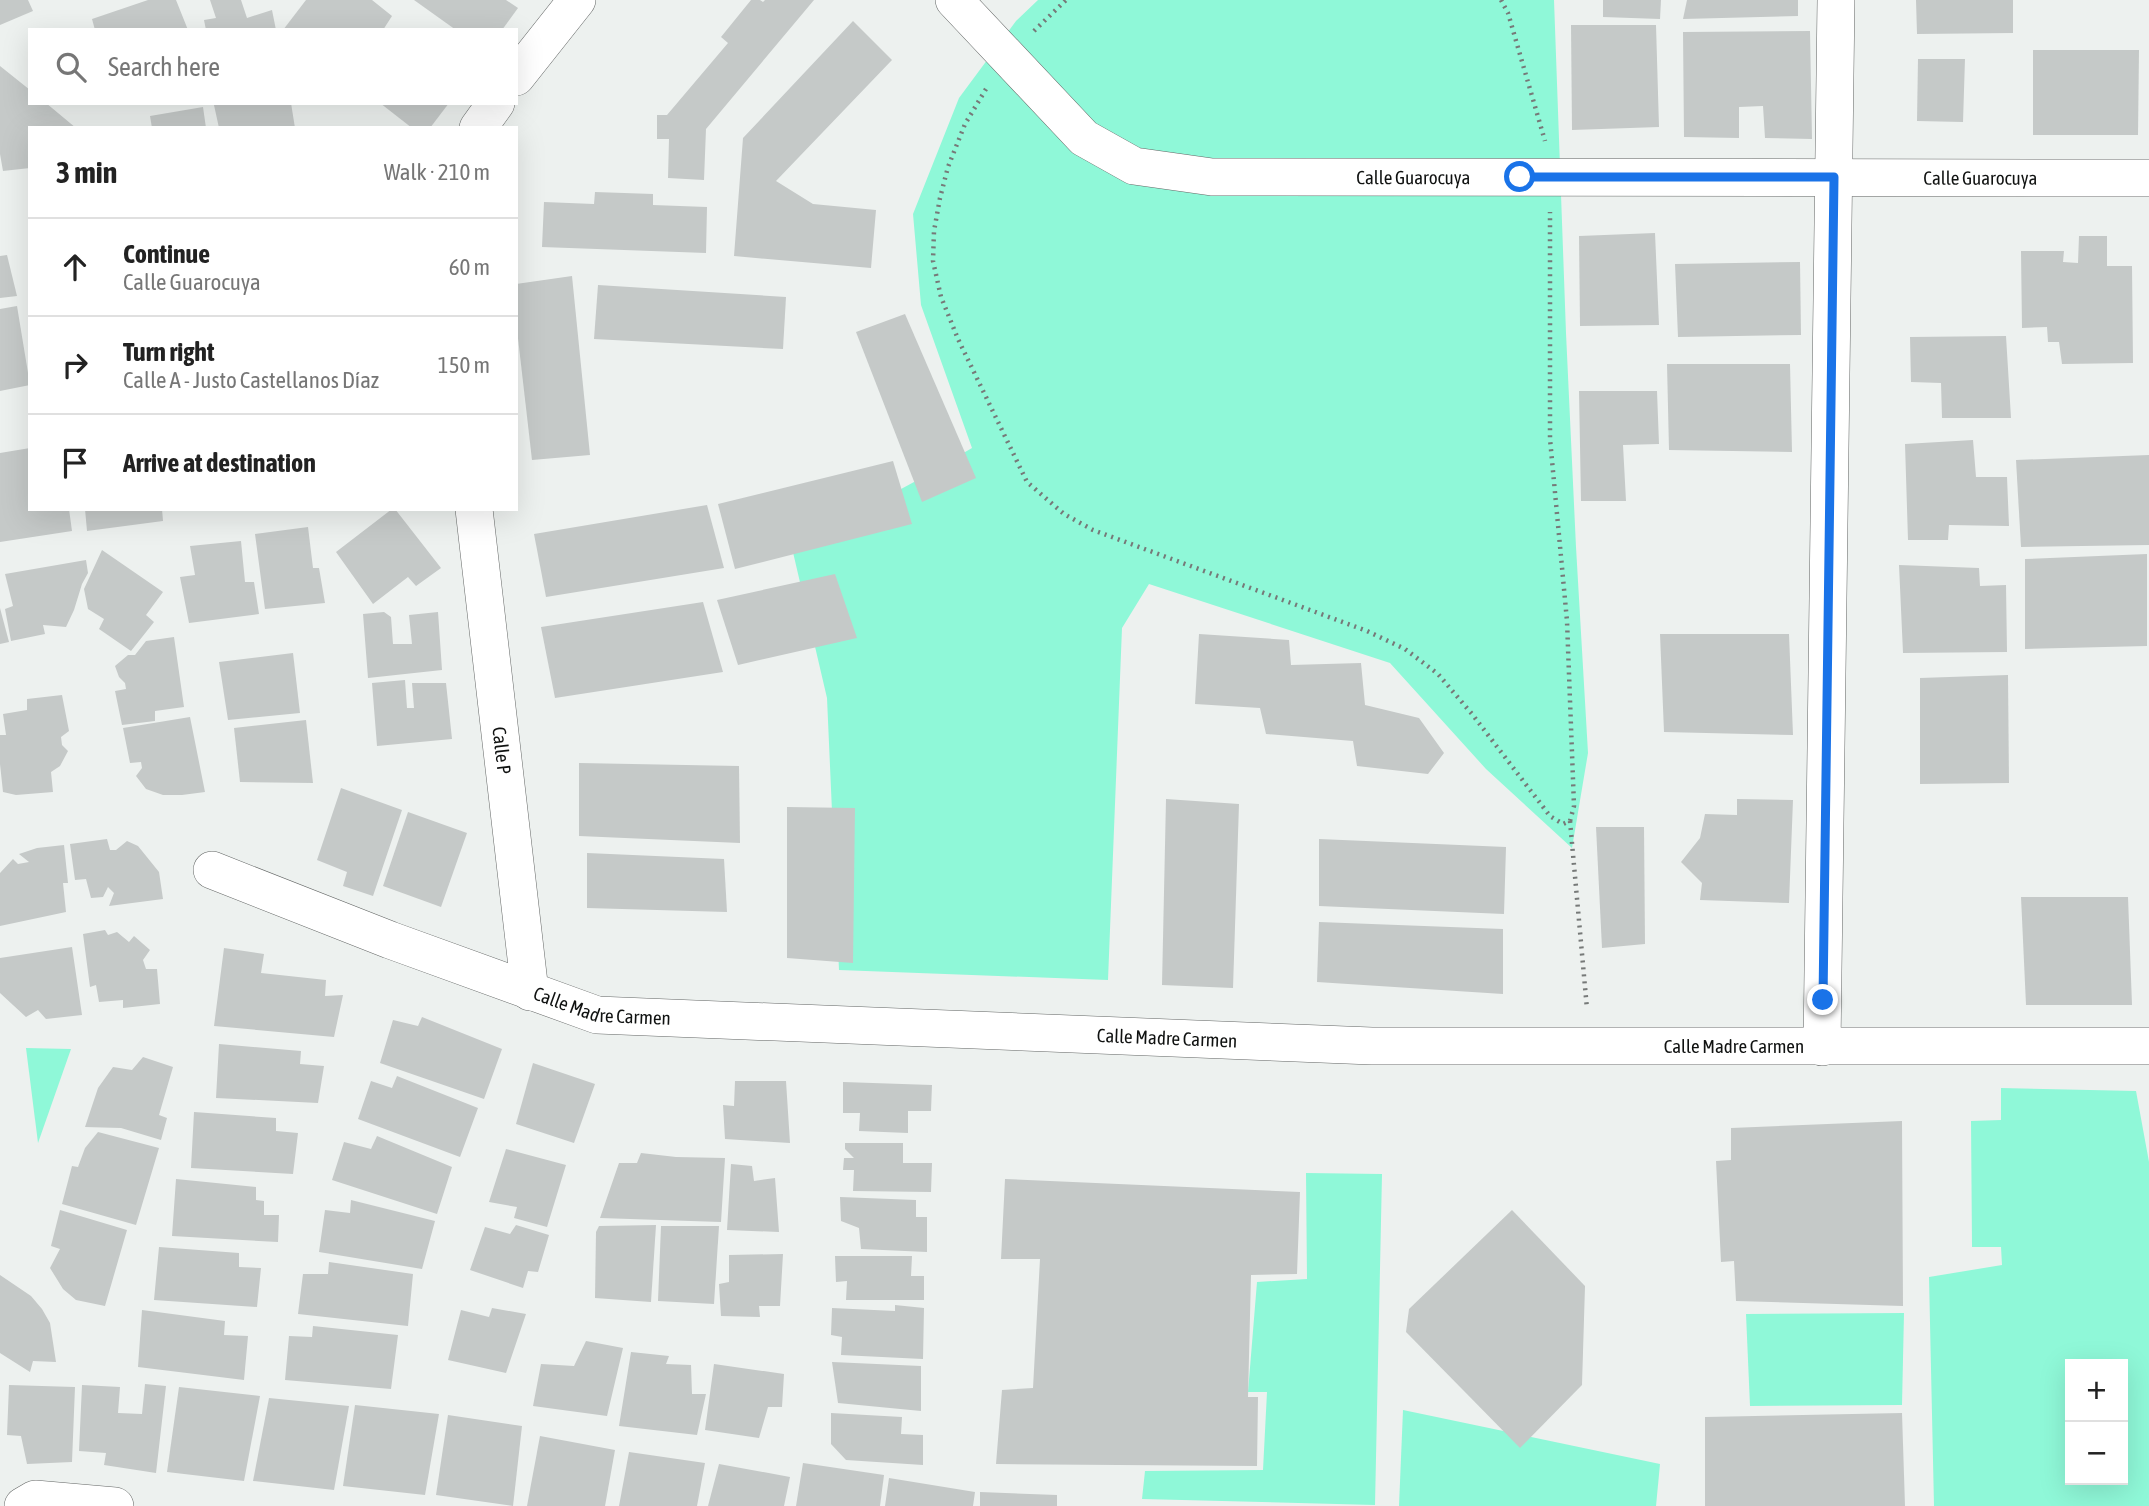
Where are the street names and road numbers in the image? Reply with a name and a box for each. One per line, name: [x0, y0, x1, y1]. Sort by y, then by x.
street label: Calle Guarocuya: [1356, 166, 1470, 188]
street label: Calle Guarocuya: [1923, 167, 2037, 189]
street label: Calle P: [488, 725, 516, 775]
street label: Calle Madre Carmen: [531, 982, 671, 1029]
street label: Calle Madre Carmen: [1096, 1024, 1238, 1052]
street label: Calle Madre Carmen: [1664, 1035, 1804, 1057]

